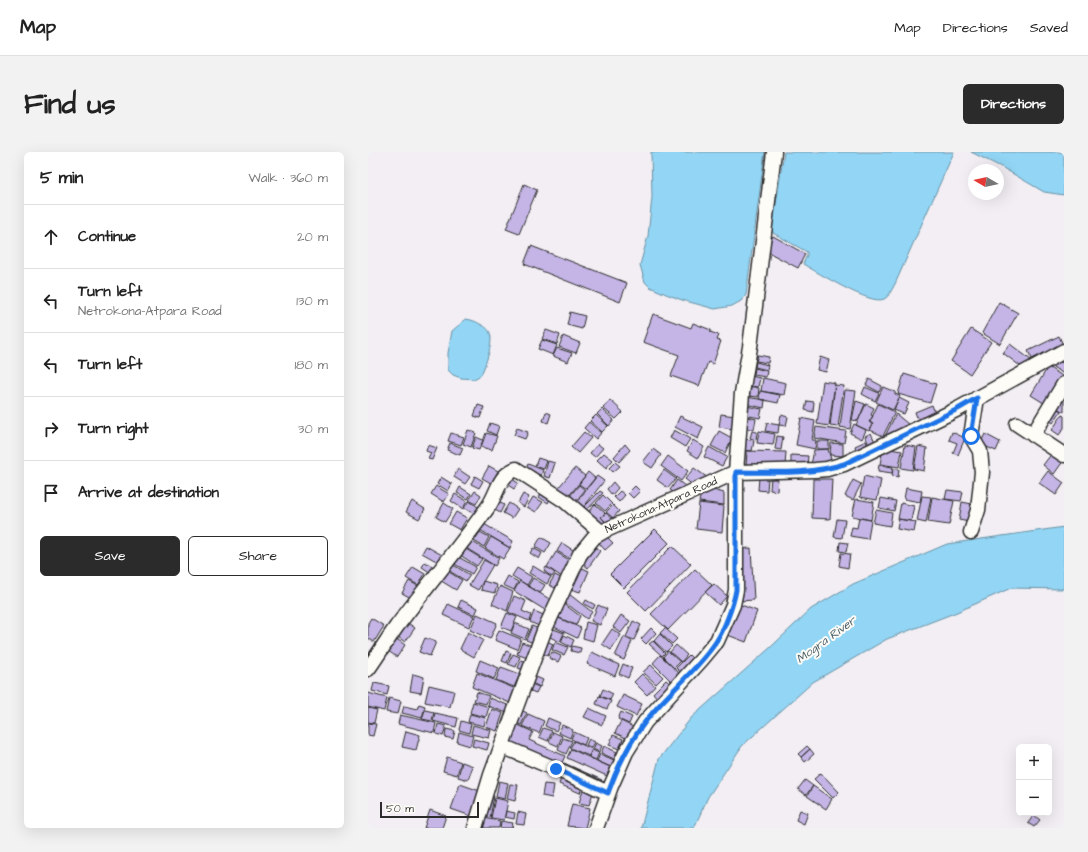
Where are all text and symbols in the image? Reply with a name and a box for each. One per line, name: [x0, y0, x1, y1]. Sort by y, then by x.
text: Map: [20, 14, 56, 41]
text: Map: [894, 18, 921, 38]
text: Directions: [943, 18, 1008, 38]
text: Saved: [1030, 18, 1068, 38]
button: Directions: [963, 84, 1064, 124]
text: Find us: [24, 85, 115, 124]
north arrow: [968, 164, 1004, 200]
text: 5 min: [40, 166, 83, 190]
text: Walk · 360 m: [249, 169, 328, 187]
icon: ahead: [40, 226, 62, 248]
text: Continue: [78, 226, 136, 247]
text: 20 m: [297, 228, 328, 246]
text: Turn left: [78, 281, 142, 302]
icon: left: [40, 290, 62, 312]
text: 130 m: [296, 292, 328, 310]
text: Netrokona-Atpara Road: [78, 302, 222, 320]
icon: left: [40, 354, 62, 376]
text: Turn left: [78, 354, 142, 375]
text: 180 m: [294, 356, 328, 374]
icon: right: [40, 418, 62, 440]
text: Turn right: [78, 418, 149, 439]
text: 30 m: [298, 420, 328, 438]
route start: [962, 427, 980, 445]
street label: Netrokona-Atpara Road: [602, 473, 720, 537]
icon: arrive: [40, 482, 62, 504]
text: Arrive at destination: [78, 482, 219, 503]
button: Save: [40, 536, 180, 576]
button: Share: [188, 536, 328, 576]
water label: Mogra River: [793, 612, 861, 668]
map controls: [1016, 744, 1052, 816]
button: +: [1016, 744, 1052, 780]
route end: [547, 760, 565, 778]
button: −: [1016, 780, 1052, 816]
scale bar: [380, 800, 479, 819]
text: 50 m: [386, 801, 414, 816]

